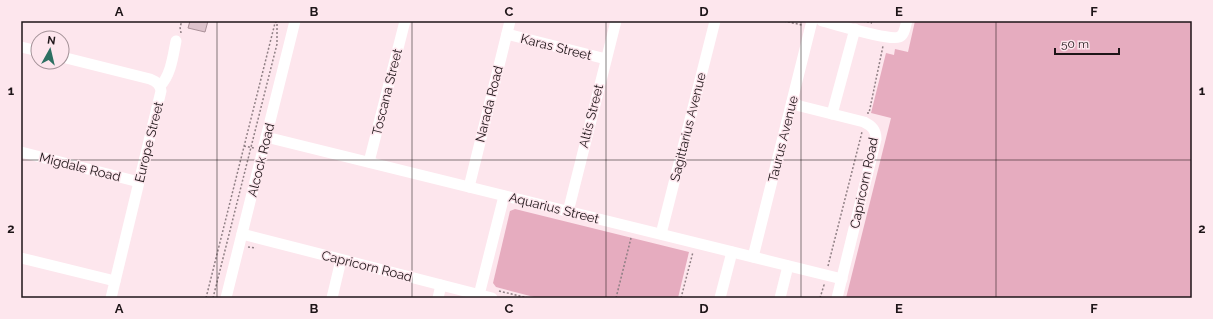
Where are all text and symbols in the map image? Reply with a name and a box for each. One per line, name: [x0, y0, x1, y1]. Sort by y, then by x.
text: A: [115, 4, 124, 19]
text: B: [310, 4, 319, 19]
text: C: [505, 4, 514, 19]
text: D: [699, 4, 709, 19]
text: E: [895, 4, 903, 19]
text: F: [1090, 4, 1098, 19]
north arrow: [30, 30, 70, 70]
scale bar: [1055, 30, 1119, 56]
street label: Karas Street: [519, 31, 594, 63]
text: N: [46, 34, 56, 48]
text: 50 m: [1061, 37, 1089, 51]
street label: Toscana Street: [369, 47, 405, 137]
street label: Narada Road: [472, 64, 506, 144]
street label: Sagittarius Avenue: [667, 71, 709, 183]
street label: Altis Street: [576, 82, 606, 149]
text: 1: [8, 83, 15, 98]
text: 1: [1199, 83, 1206, 98]
street label: Taurus Avenue: [765, 94, 801, 184]
street label: Europe Street: [132, 100, 166, 184]
street label: Alcock Road: [245, 121, 277, 199]
street label: Capricorn Road: [847, 136, 881, 230]
street label: Migdale Road: [38, 150, 122, 184]
street label: Aquarius Street: [507, 190, 601, 227]
text: 2: [7, 221, 15, 236]
text: 2: [1198, 221, 1206, 236]
street label: Capricorn Road: [320, 247, 414, 285]
text: A: [115, 301, 124, 316]
text: B: [310, 301, 319, 316]
text: C: [505, 301, 514, 316]
text: D: [699, 301, 709, 316]
text: E: [895, 301, 903, 316]
text: F: [1090, 301, 1098, 316]

